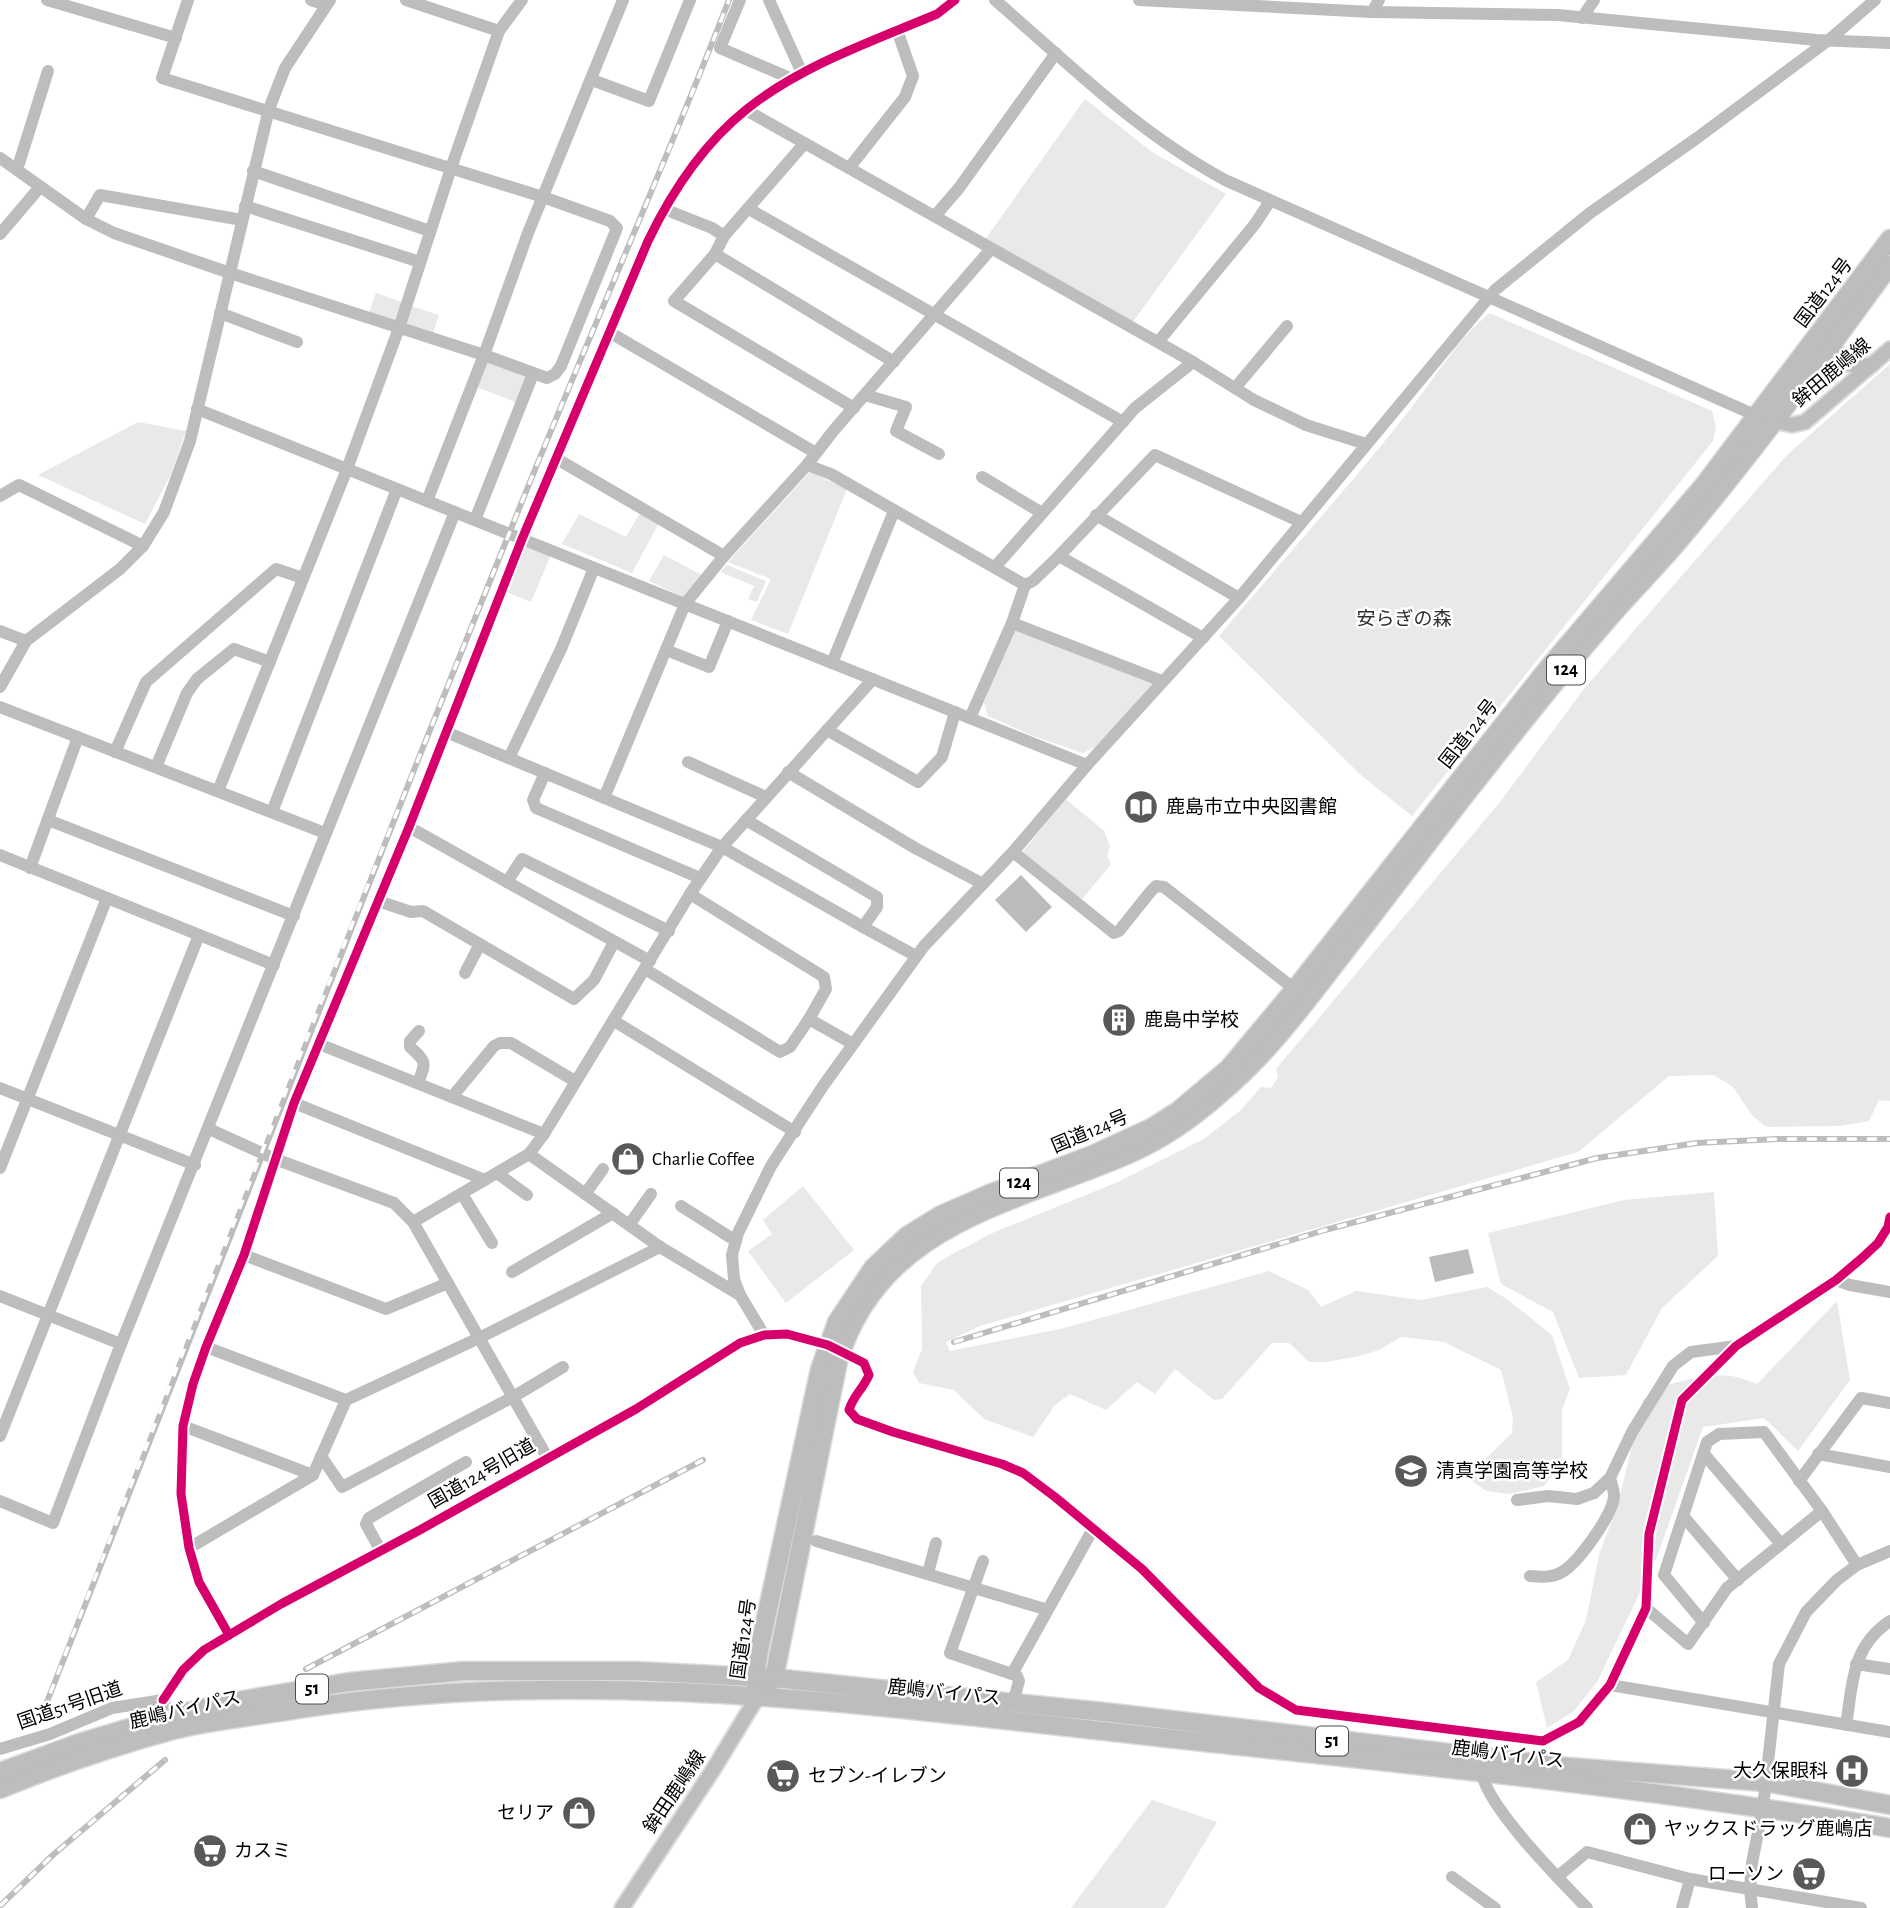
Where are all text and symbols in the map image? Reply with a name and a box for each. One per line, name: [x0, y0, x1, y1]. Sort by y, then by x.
street label: 国道124号: [1791, 254, 1856, 331]
street label: 鉾田鹿嶋線: [1789, 334, 1874, 411]
park label: 安らぎの森: [1356, 608, 1452, 629]
road number: 124: [1547, 656, 1585, 684]
street label: 国道124号: [1436, 695, 1502, 772]
library icon: 鹿島市立中央図書館: [1122, 788, 1160, 826]
place label: 鹿島市立中央図書館: [1166, 796, 1337, 817]
building icon: 鹿島中学校: [1100, 1001, 1138, 1039]
place label: 鹿島中学校: [1144, 1009, 1239, 1030]
street label: 国道124号: [1048, 1106, 1131, 1157]
shop icon: Charlie Coffee: [609, 1140, 647, 1178]
place label: Charlie Coffee: [652, 1150, 755, 1169]
road number: 124: [1000, 1168, 1038, 1198]
street label: 国道124号旧道: [425, 1435, 538, 1512]
school or university icon: 清真学園高等学校: [1392, 1452, 1430, 1490]
place label: 清真学園高等学校: [1436, 1460, 1588, 1481]
street label: 国道124号: [728, 1597, 759, 1681]
road number: 51: [296, 1674, 328, 1704]
street label: 鹿嶋バイパス: [887, 1677, 1002, 1708]
street label: 国道51号旧道: [15, 1678, 125, 1733]
street label: 鹿嶋バイパス: [127, 1687, 242, 1732]
road number: 51: [1316, 1726, 1348, 1756]
street label: 鹿嶋バイパス: [1450, 1738, 1566, 1771]
street label: 鉾田鹿嶋線: [640, 1747, 709, 1837]
hospital icon: 大久保眼科: [1833, 1752, 1871, 1790]
supermarket icon: セブン-イレブン: [764, 1757, 802, 1795]
place label: 大久保眼科: [1733, 1760, 1828, 1781]
place label: セブン-イレブン: [808, 1765, 947, 1786]
shop icon: セリア: [560, 1794, 598, 1832]
place label: セリア: [497, 1804, 554, 1823]
shop icon: ヤックスドラッグ鹿嶋店: [1621, 1810, 1659, 1848]
place label: ヤックスドラッグ鹿嶋店: [1664, 1818, 1872, 1839]
supermarket icon: カスミ: [191, 1832, 229, 1870]
place label: カスミ: [234, 1842, 291, 1861]
supermarket icon: ローソン: [1790, 1855, 1828, 1893]
place label: ローソン: [1708, 1865, 1784, 1884]

